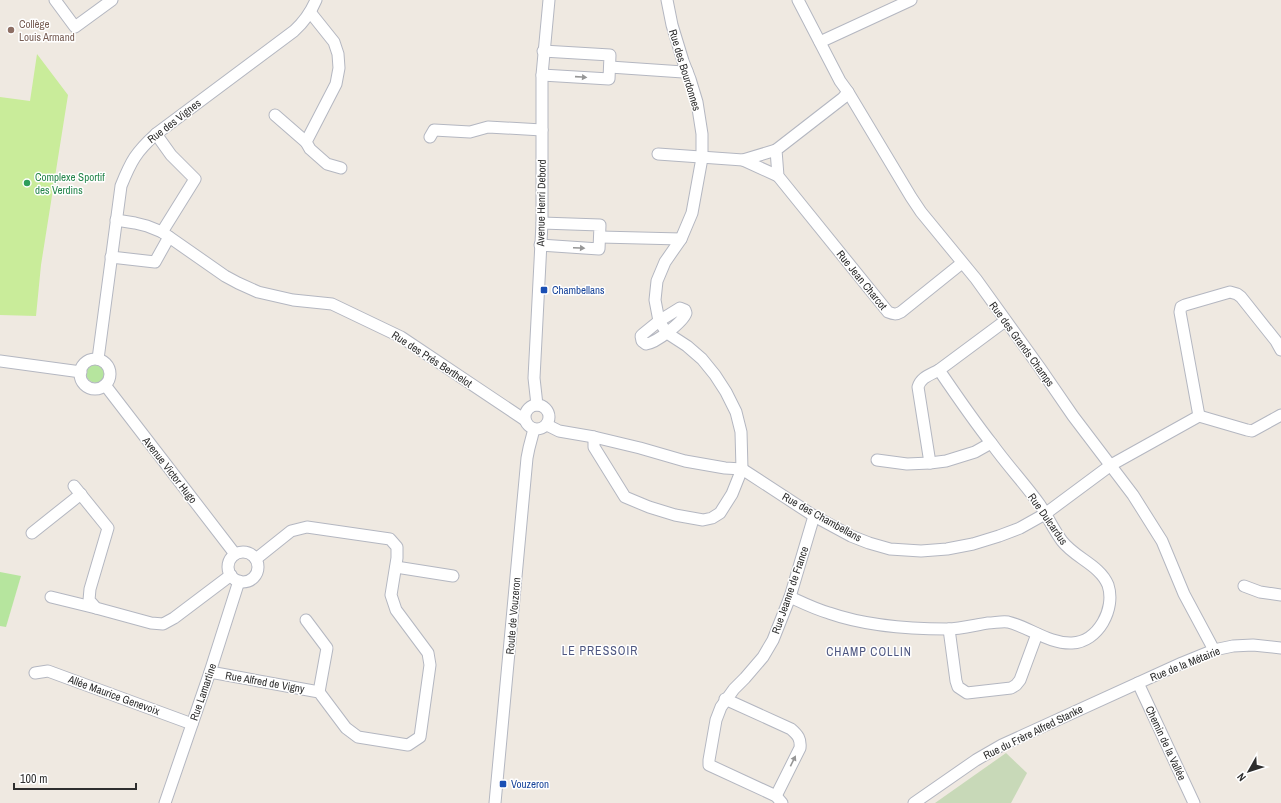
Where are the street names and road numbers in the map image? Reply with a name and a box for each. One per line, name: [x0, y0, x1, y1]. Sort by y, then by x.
street label: Rue des Bourdonnes: [666, 27, 704, 113]
street label: Rue des Vignes: [144, 95, 204, 146]
street label: Avenue Henri Debord: [533, 159, 549, 248]
street label: Rue Jean Charcot: [834, 247, 891, 313]
street label: Rue des Grands Champs: [986, 299, 1058, 390]
street label: Rue des Prés Berthelot: [389, 328, 475, 391]
street label: Avenue Victor Hugo: [139, 433, 200, 506]
street label: Rue des Chambellans: [780, 489, 865, 545]
street label: Rue Dulcardus: [1025, 491, 1071, 548]
street label: Rue Jeanne de France: [768, 544, 812, 636]
street label: Route de Vouzeron: [503, 577, 523, 655]
street label: Rue de la Métairie: [1148, 644, 1222, 684]
street label: Rue Lamartine: [187, 662, 219, 722]
street label: Rue Alfred de Vigny: [224, 668, 306, 696]
street label: Allée Maurice Genevoix: [65, 672, 162, 718]
street label: Rue du Frère Alfred Stanke: [981, 702, 1085, 762]
street label: Chemin de la Vallée: [1143, 704, 1189, 782]

